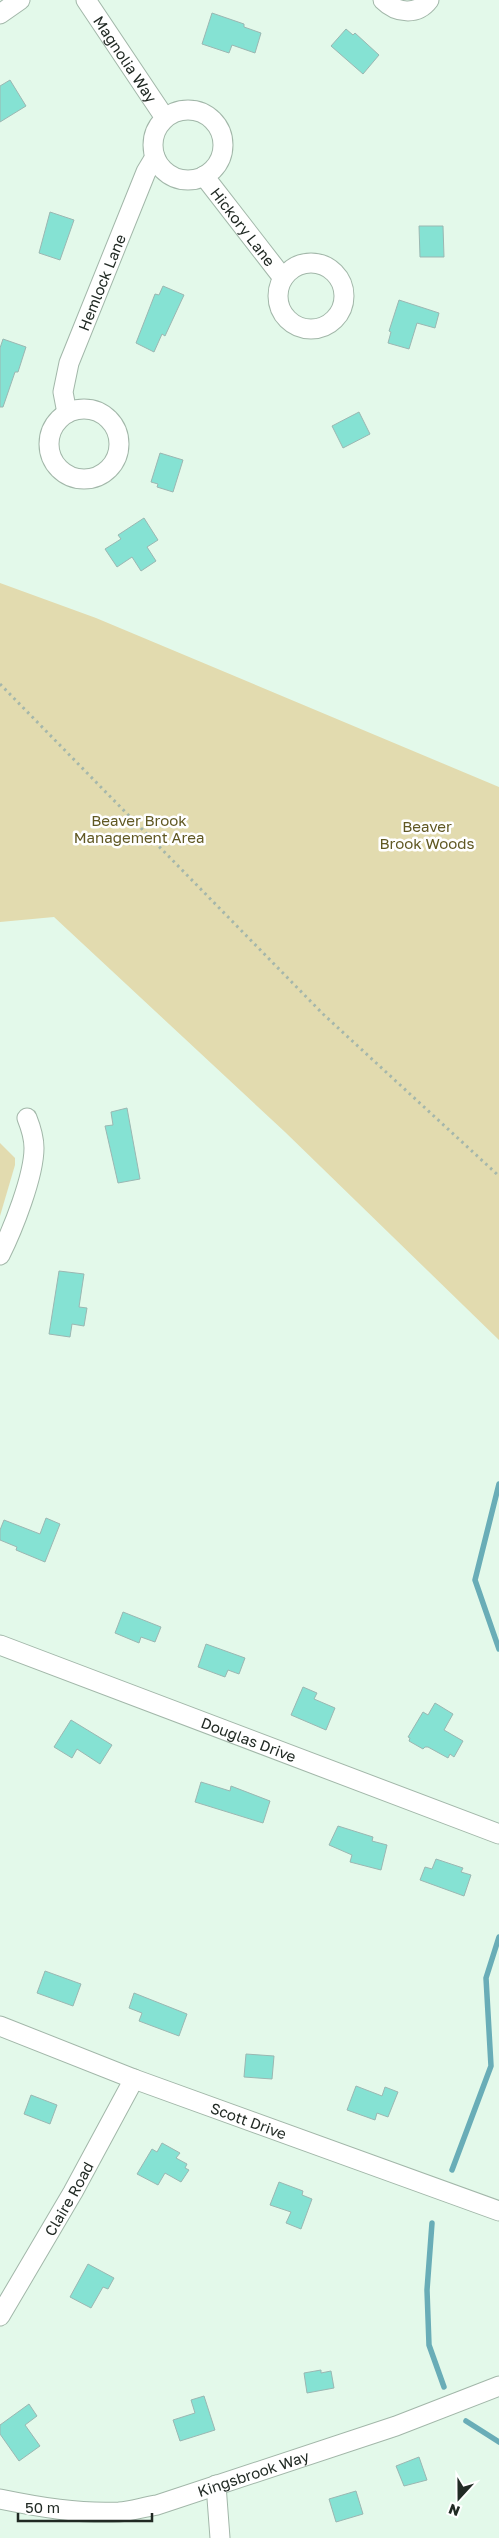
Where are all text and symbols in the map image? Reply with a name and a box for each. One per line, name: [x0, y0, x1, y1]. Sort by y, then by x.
street label: Magnolia Way: [90, 12, 161, 106]
street label: Hickory Lane: [207, 184, 279, 270]
street label: Hemlock Lane: [74, 231, 129, 333]
park label: Beaver Brook Management Area: [74, 811, 204, 846]
park label: Beaver Brook Woods: [380, 817, 475, 852]
street label: Douglas Drive: [199, 1713, 299, 1765]
street label: Scott Drive: [208, 2098, 289, 2143]
street label: Claire Road: [40, 2158, 97, 2239]
street label: Kingsbrook Way: [195, 2446, 312, 2500]
north arrow: [434, 2473, 484, 2523]
scale bar: [18, 2490, 151, 2522]
text: 50 m: [25, 2498, 60, 2516]
text: N: [446, 2501, 462, 2520]

